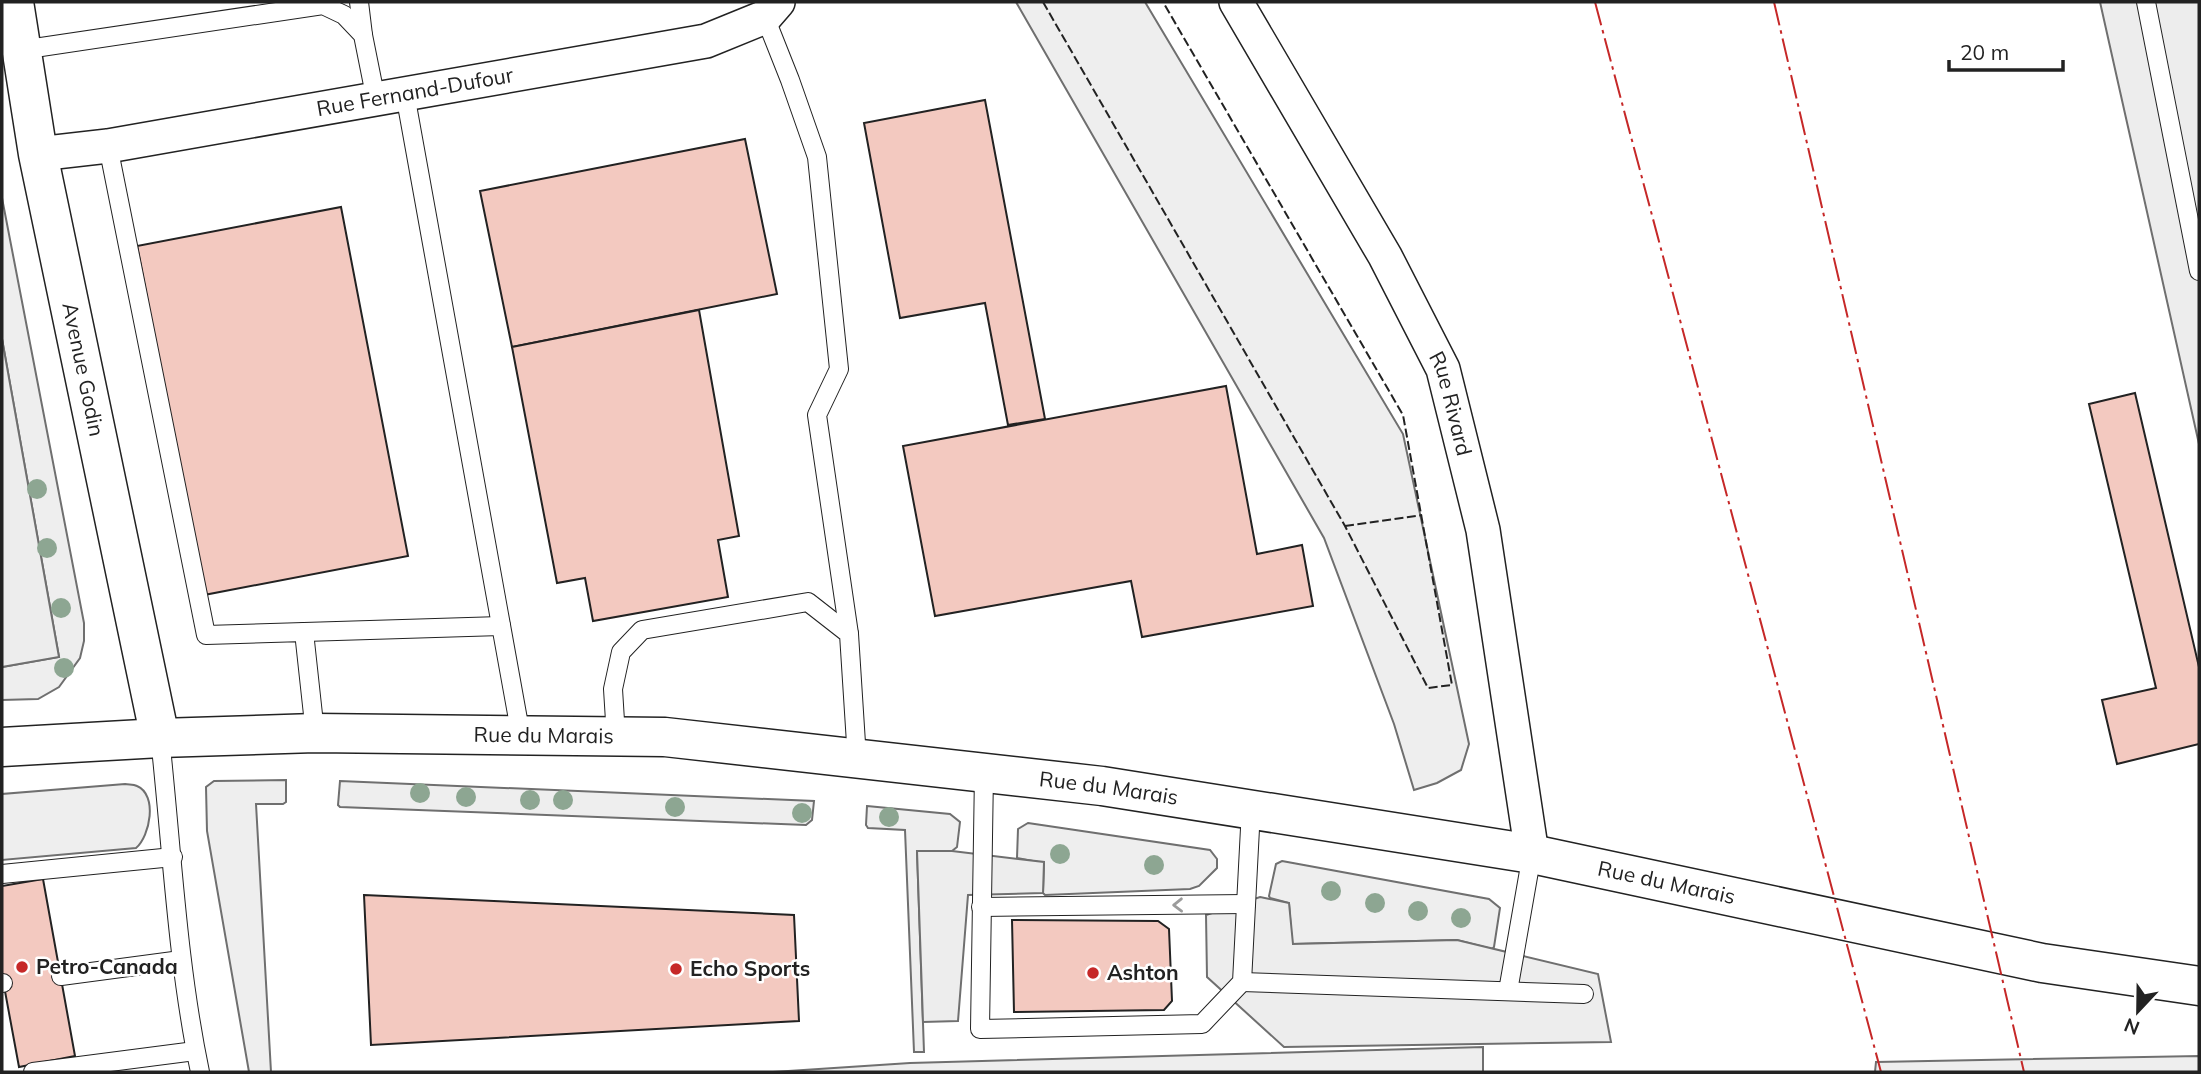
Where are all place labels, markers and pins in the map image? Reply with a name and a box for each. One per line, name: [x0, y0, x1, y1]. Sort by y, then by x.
place label: Petro-Canada: [36, 953, 178, 979]
place label: Echo Sports: [690, 955, 810, 981]
marker: Petro-Canada: [14, 959, 30, 975]
place label: Ashton: [1107, 959, 1179, 985]
marker: Echo Sports: [668, 961, 684, 977]
marker: Ashton: [1085, 965, 1101, 981]

